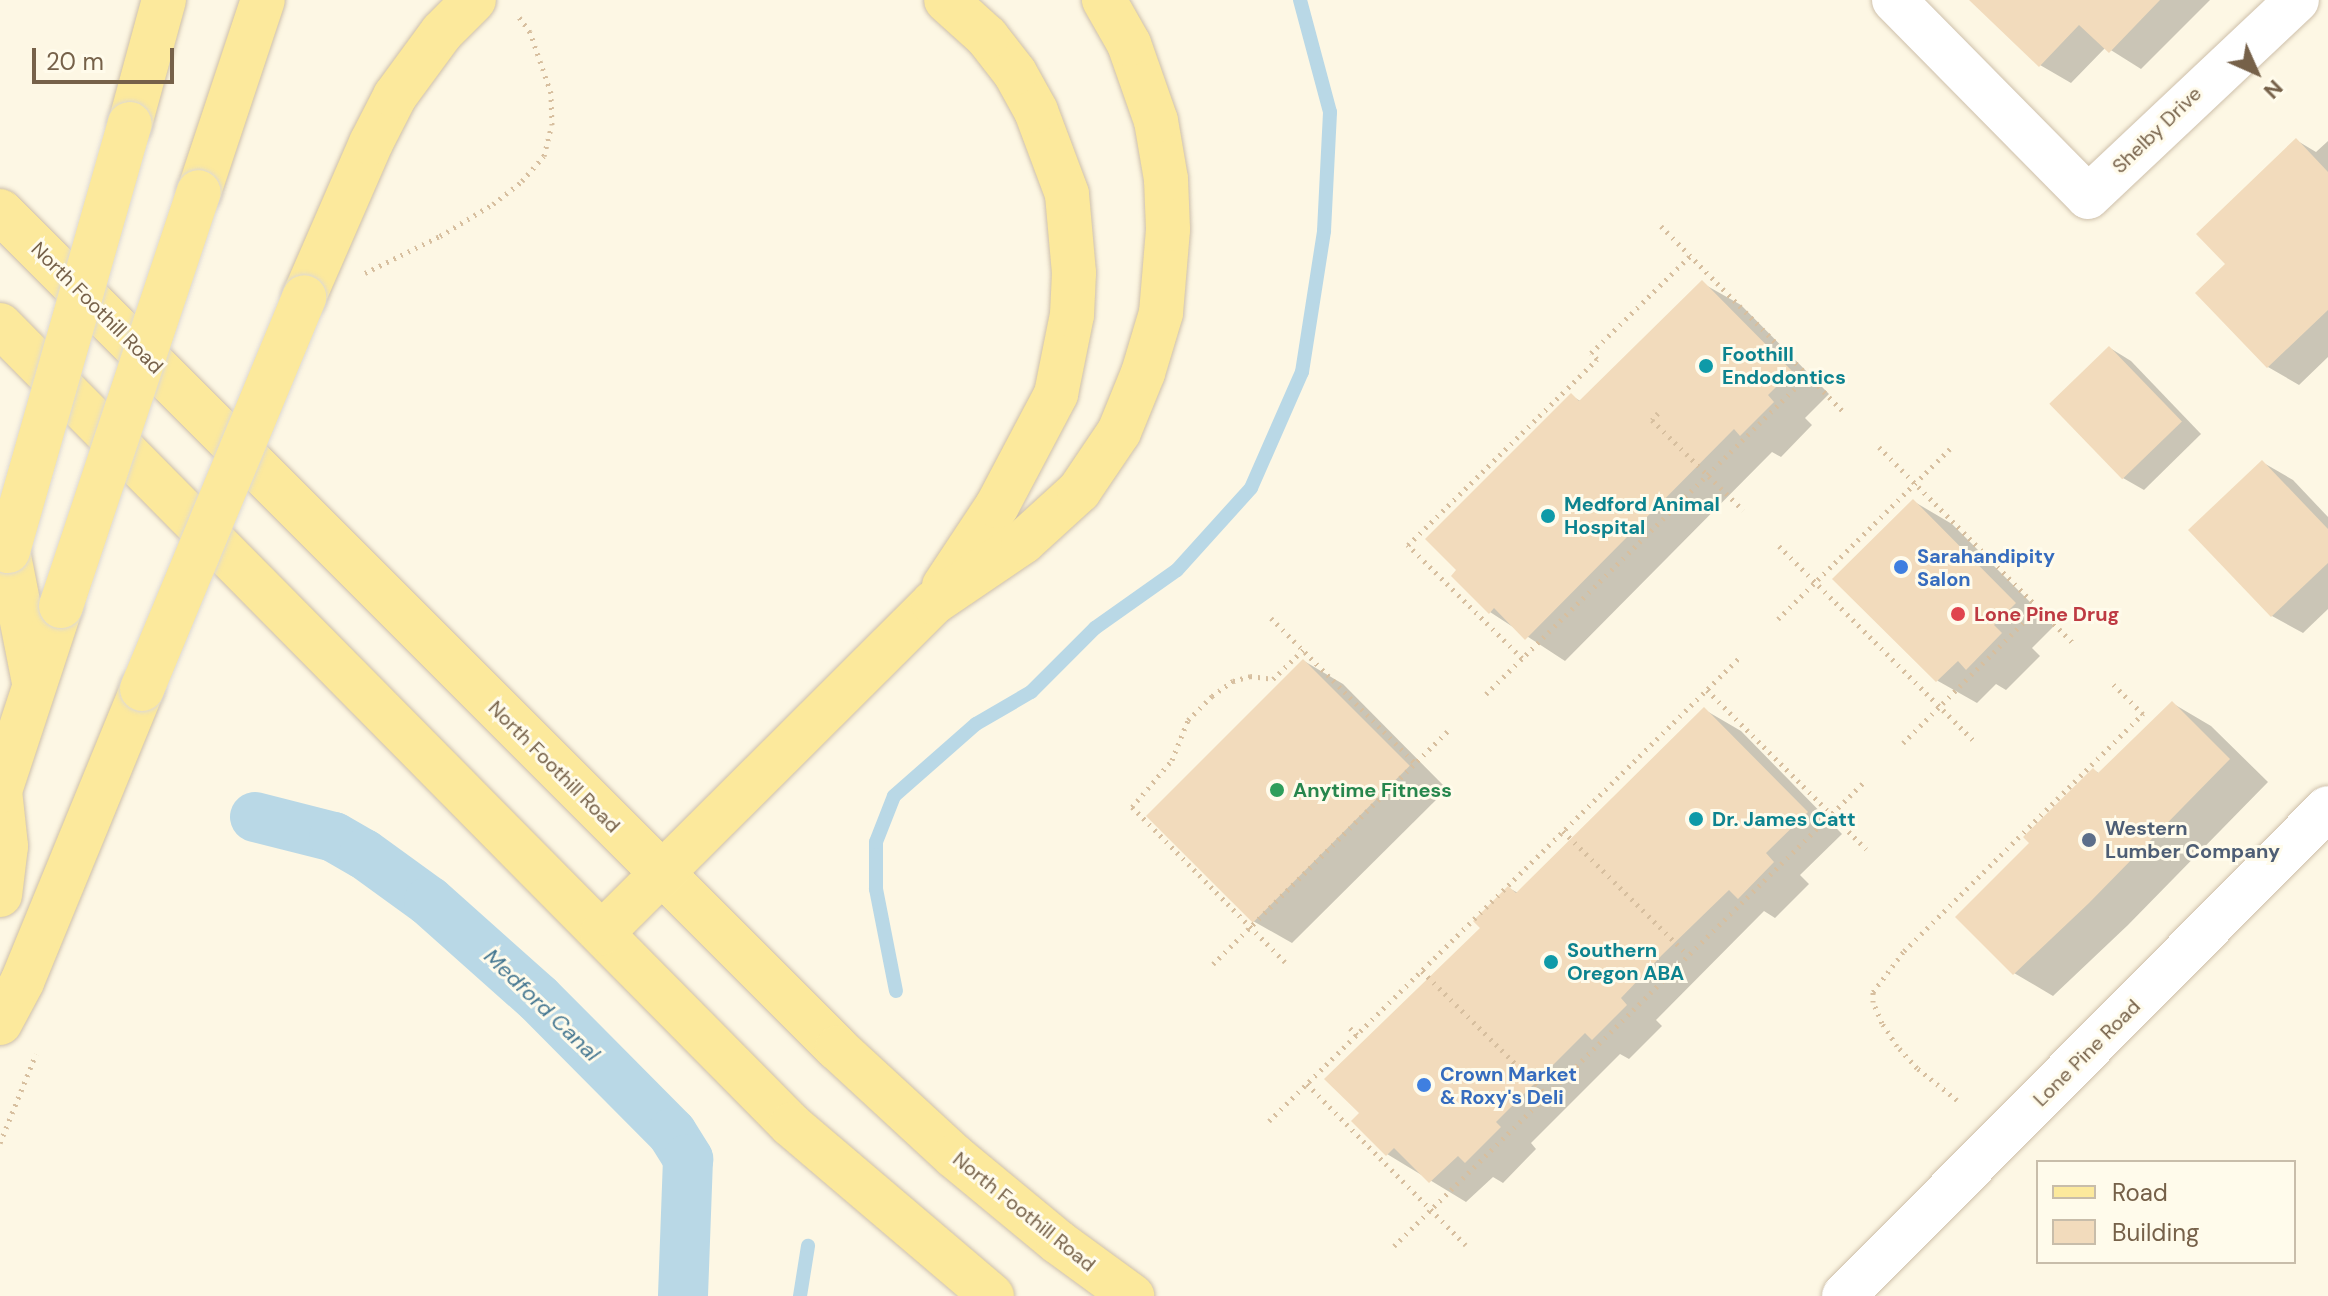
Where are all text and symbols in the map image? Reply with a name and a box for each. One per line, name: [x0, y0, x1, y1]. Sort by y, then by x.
scale bar: [36, 32, 178, 82]
north arrow: [2216, 32, 2296, 112]
text: 20 m: [46, 46, 104, 77]
text: N: [2257, 73, 2289, 105]
street label: Shelby Drive: [2108, 82, 2206, 178]
street label: North Foothill Road: [26, 237, 168, 379]
place label: Foothill Endodontics: [1722, 342, 1846, 389]
marker: Foothill Endodontics: [1697, 357, 1715, 375]
place label: Medford Animal Hospital: [1564, 492, 1720, 539]
marker: Medford Animal Hospital: [1539, 507, 1557, 525]
place label: Sarahandipity Salon: [1917, 544, 2055, 591]
marker: Sarahandipity Salon: [1892, 558, 1910, 576]
place label: Lone Pine Drug: [1974, 602, 2119, 626]
marker: Lone Pine Drug: [1949, 605, 1967, 623]
street label: North Foothill Road: [483, 696, 625, 838]
place label: Anytime Fitness: [1293, 778, 1452, 802]
marker: Anytime Fitness: [1268, 781, 1286, 799]
place label: Dr. James Catt: [1712, 807, 1856, 831]
marker: Dr. James Catt: [1687, 810, 1705, 828]
place label: Western Lumber Company: [2105, 816, 2280, 863]
marker: Western Lumber Company: [2080, 831, 2098, 849]
place label: Southern Oregon ABA: [1567, 938, 1684, 985]
water label: Medford Canal: [479, 943, 605, 1067]
marker: Southern Oregon ABA: [1542, 953, 1560, 971]
street label: Lone Pine Road: [2029, 995, 2145, 1111]
place label: Crown Market & Roxy's Deli: [1440, 1062, 1577, 1109]
marker: Crown Market & Roxy's Deli: [1415, 1076, 1433, 1094]
street label: North Foothill Road: [948, 1147, 1100, 1277]
legend: [2036, 1160, 2296, 1264]
text: Road: [2112, 1177, 2168, 1208]
text: Building: [2112, 1217, 2199, 1248]

